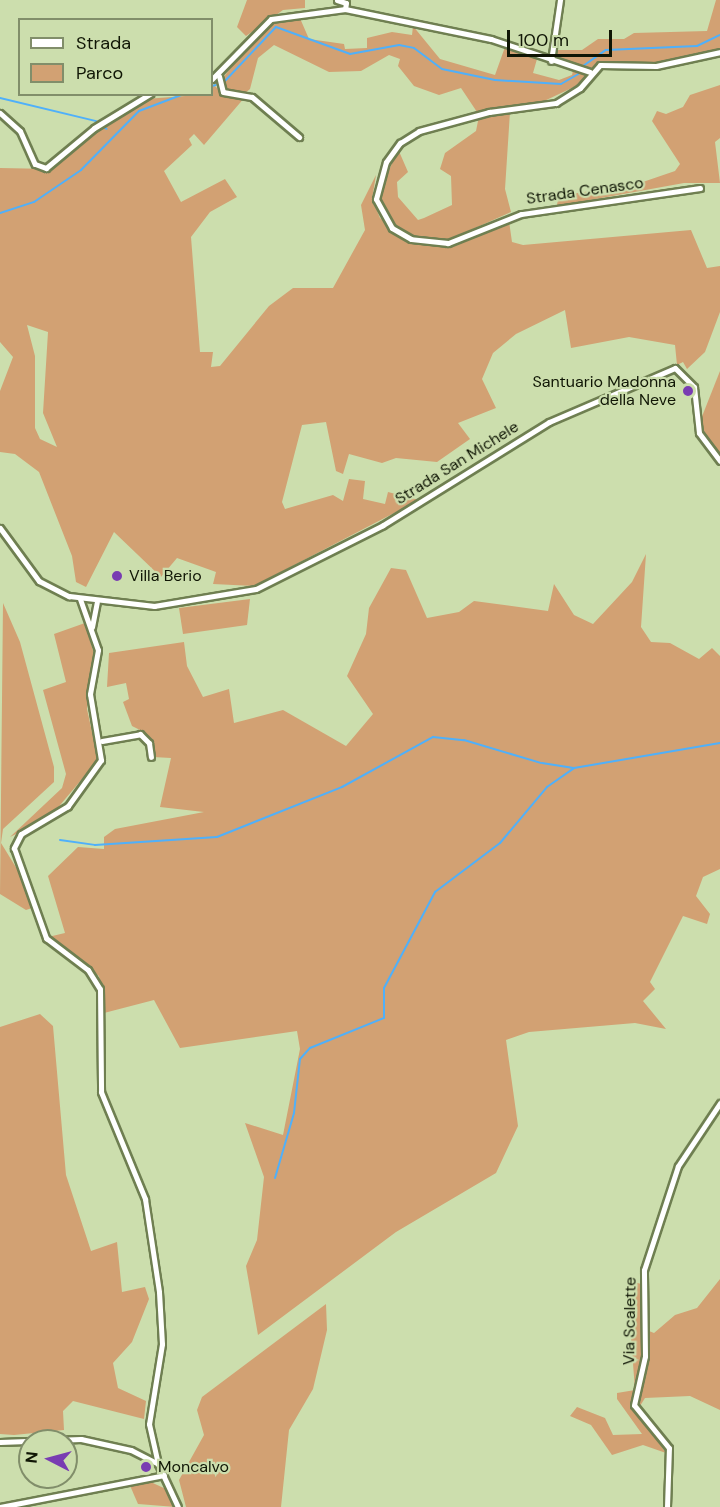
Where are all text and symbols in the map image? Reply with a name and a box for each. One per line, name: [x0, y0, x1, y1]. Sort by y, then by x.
legend: [18, 18, 213, 96]
scale bar: [510, 18, 615, 56]
text: 100 m: [518, 28, 569, 52]
text: Strada: [76, 31, 131, 55]
text: Parco: [76, 61, 123, 85]
street label: Strada Cenasco: [525, 173, 645, 209]
place label: Santuario Madonna della Neve: [532, 372, 676, 410]
marker: Santuario Madonna della Neve: [681, 384, 695, 398]
street label: Strada San Michele: [392, 417, 522, 509]
place label: Villa Berio: [129, 566, 202, 586]
marker: Villa Berio: [110, 569, 124, 583]
street label: Via Scalette: [620, 1277, 640, 1365]
north arrow: [18, 1429, 78, 1489]
text: N: [21, 1450, 43, 1464]
place label: Moncalvo: [158, 1457, 229, 1477]
marker: Moncalvo: [139, 1460, 153, 1474]

